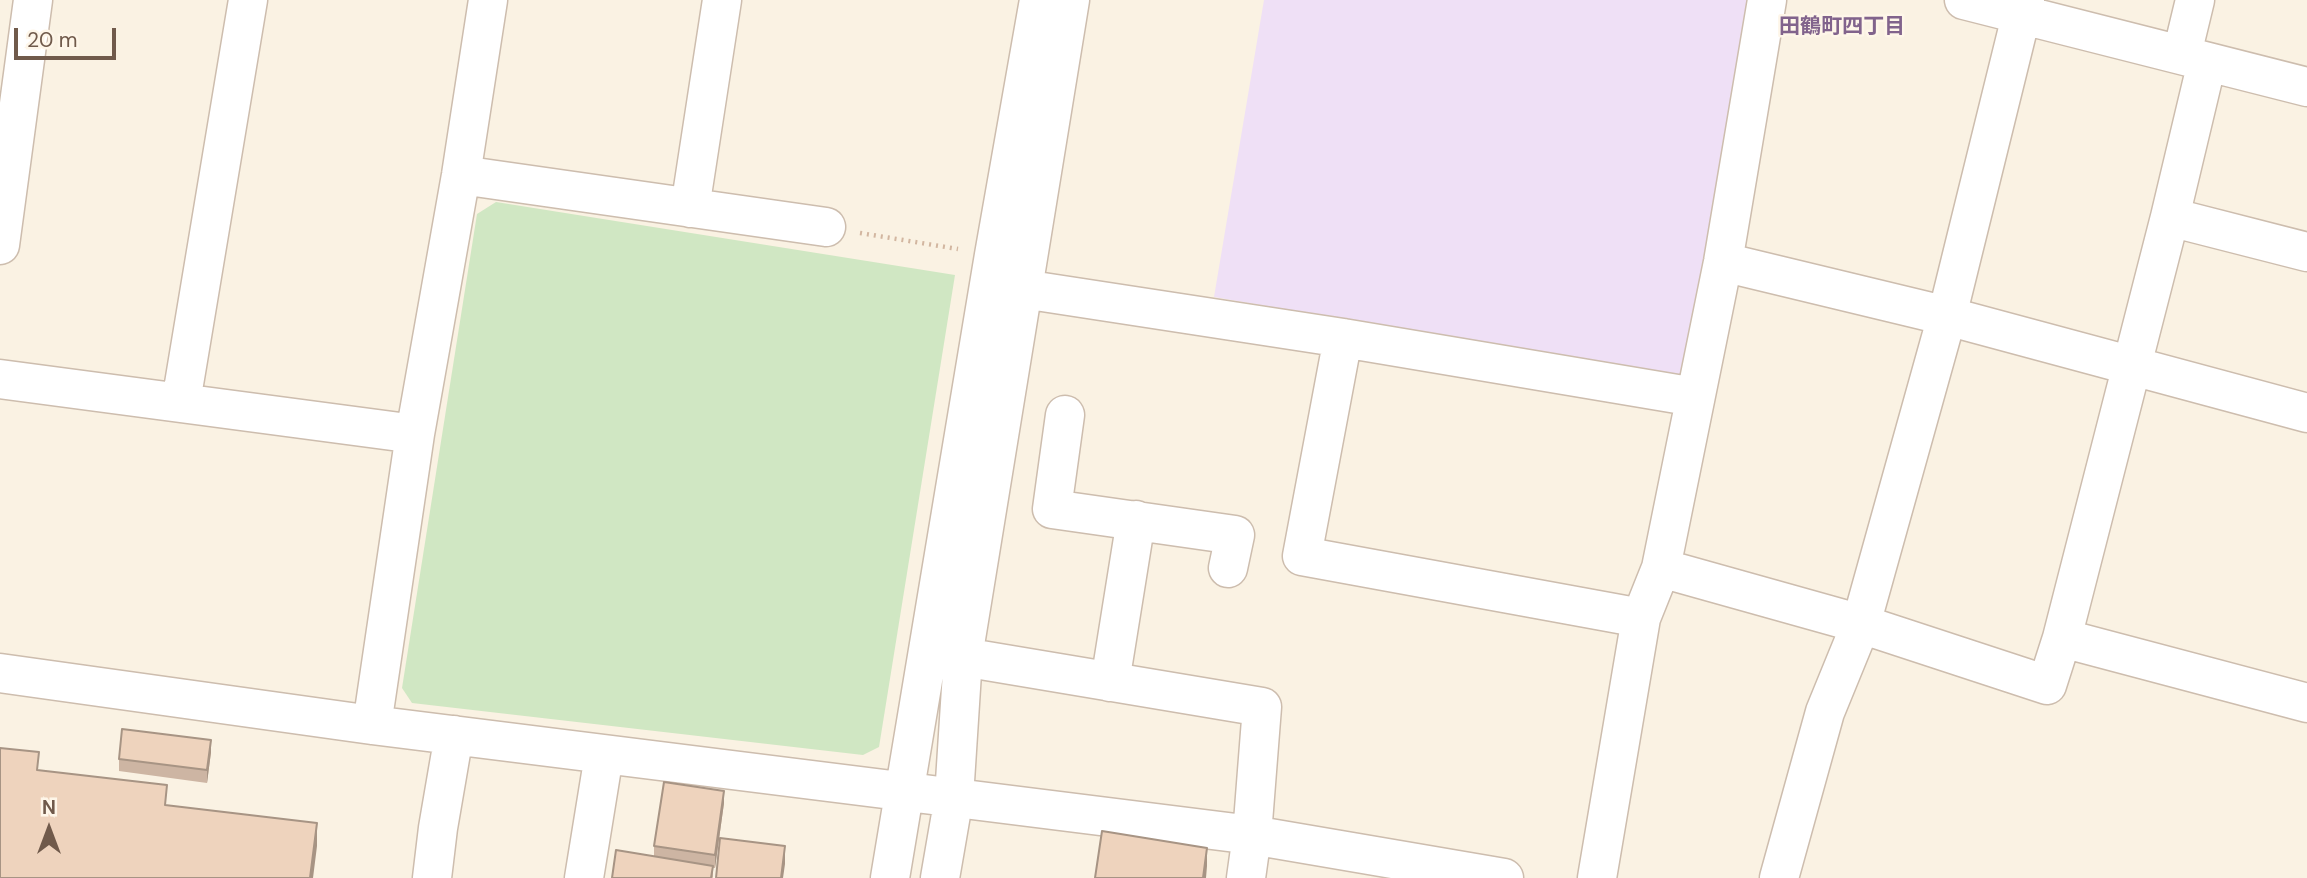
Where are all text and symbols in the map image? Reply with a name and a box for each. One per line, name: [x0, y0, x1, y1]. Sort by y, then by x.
scale bar: [18, 14, 119, 58]
district label: 田鶴町四丁目: [1779, 14, 1905, 40]
text: 20 m: [27, 26, 78, 54]
north arrow: [14, 794, 84, 864]
text: N: [42, 795, 56, 820]

